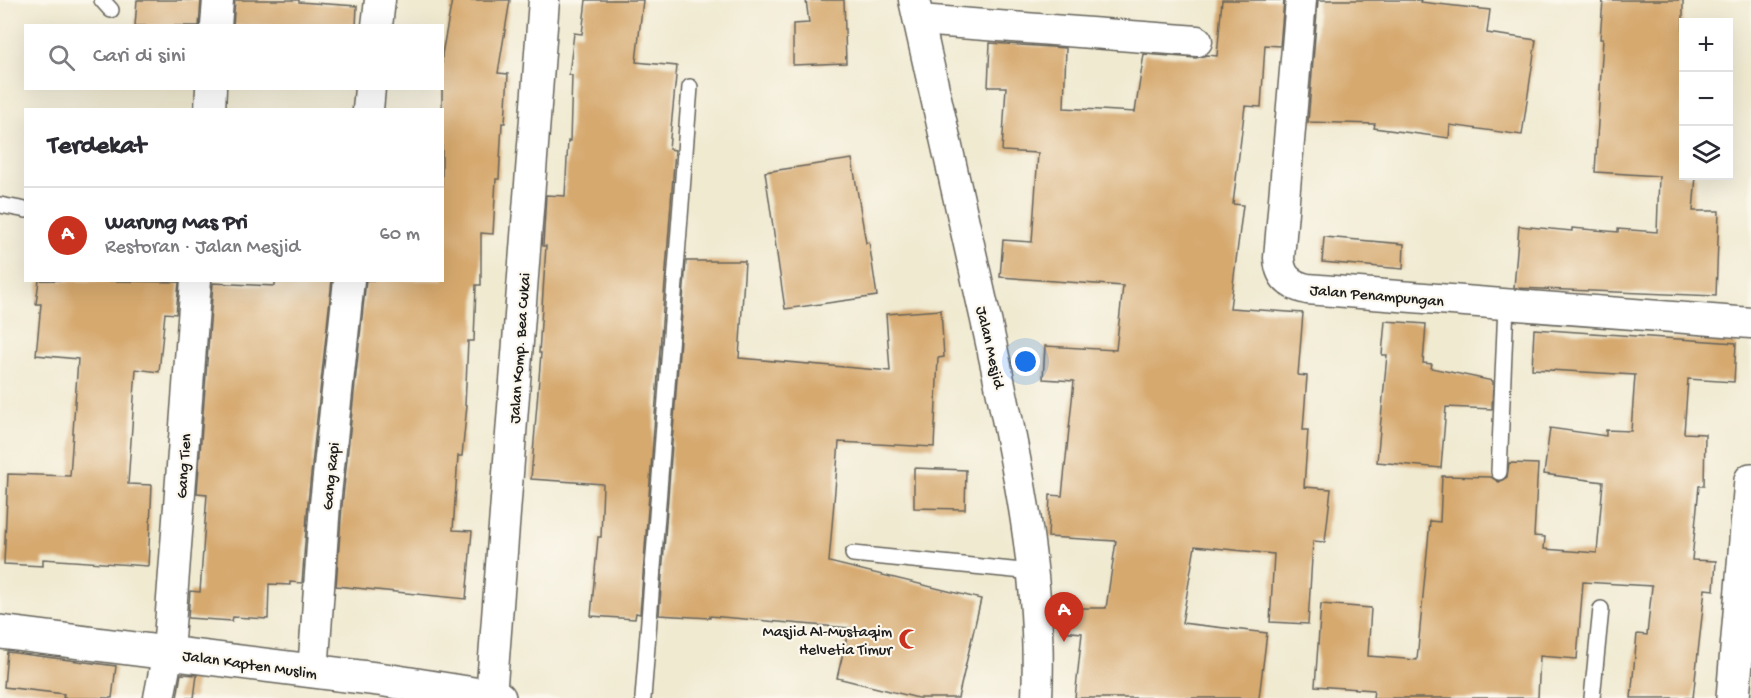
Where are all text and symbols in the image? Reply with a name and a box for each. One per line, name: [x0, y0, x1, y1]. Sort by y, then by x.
map controls: [1679, 18, 1733, 180]
button: +: [1679, 18, 1733, 72]
search box: [24, 24, 444, 90]
icon: search: [45, 41, 78, 74]
text: Cari di sini: [93, 44, 186, 70]
button: −: [1679, 72, 1733, 126]
button: layers: [1679, 126, 1733, 180]
text: Terdekat: [48, 132, 146, 163]
text: Warung Mas Pri: [105, 211, 248, 237]
text: A: [62, 224, 73, 247]
text: 60 m: [380, 224, 420, 247]
text: Restoran · Jalan Mesjid: [105, 237, 300, 260]
street label: Jalan Komp. Bea Cukai: [507, 272, 536, 424]
street label: Jalan Penampungan: [1309, 282, 1445, 313]
street label: Jalan Mesjid: [970, 305, 1008, 392]
your location: [1011, 347, 1040, 376]
street label: Gang Tien: [174, 433, 197, 499]
street label: Gang Rapi: [319, 442, 345, 511]
pin: A: [1044, 592, 1084, 642]
place label: Masjid Al-Mustaqim Helvetia Timur: [763, 624, 893, 661]
mosque icon: Masjid Al-Mustaqim Helvetia Timur: [897, 627, 921, 651]
street label: Jalan Kapten Muslim: [181, 648, 319, 685]

